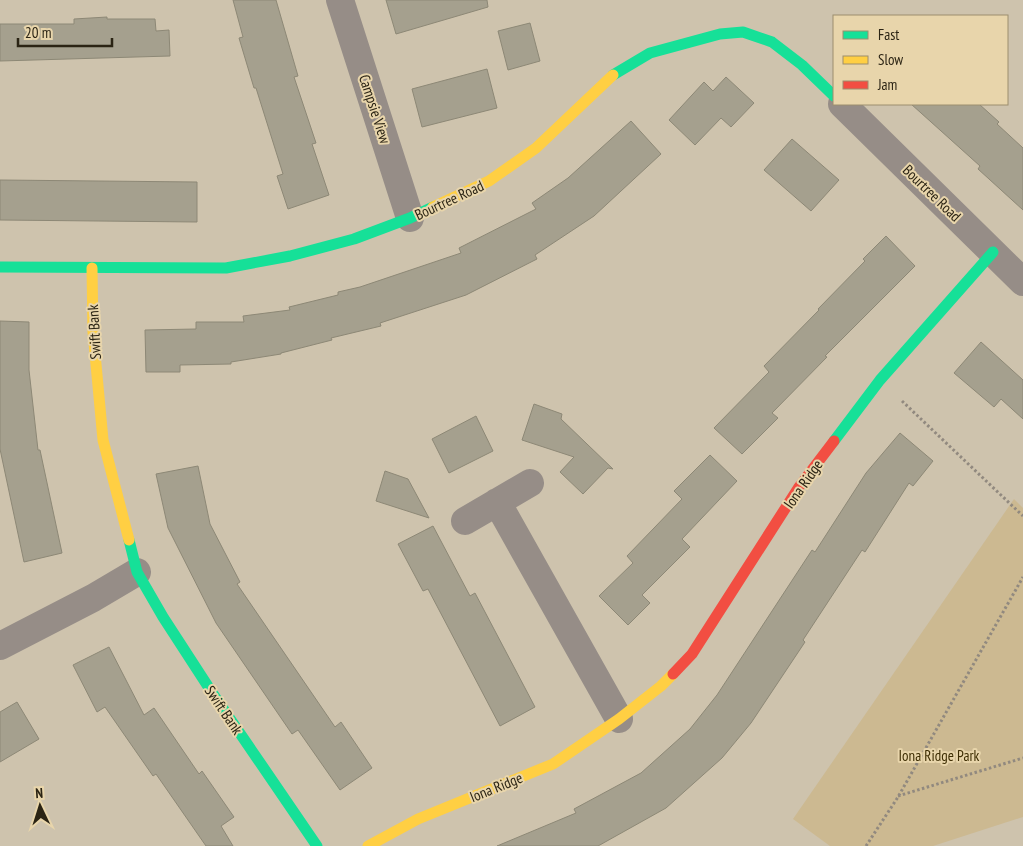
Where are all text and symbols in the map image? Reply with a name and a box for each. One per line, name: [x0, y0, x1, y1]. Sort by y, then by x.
scale bar: [18, 15, 111, 47]
legend: [833, 15, 1008, 105]
text: 20 m: [25, 23, 51, 42]
text: Fast: [878, 25, 899, 44]
text: Slow: [878, 50, 903, 69]
street label: Campsie View: [355, 72, 395, 146]
text: Jam: [877, 75, 897, 94]
street label: Bourtree Road: [899, 161, 965, 225]
street label: Bourtree Road: [412, 176, 486, 224]
street label: Swift Bank: [83, 304, 105, 360]
street label: Iona Ridge: [779, 456, 827, 512]
street label: Swift Bank: [201, 682, 247, 738]
park label: Iona Ridge Park: [899, 746, 980, 765]
street label: Iona Ridge: [467, 768, 525, 806]
north arrow: [15, 781, 65, 831]
text: N: [35, 784, 43, 802]

